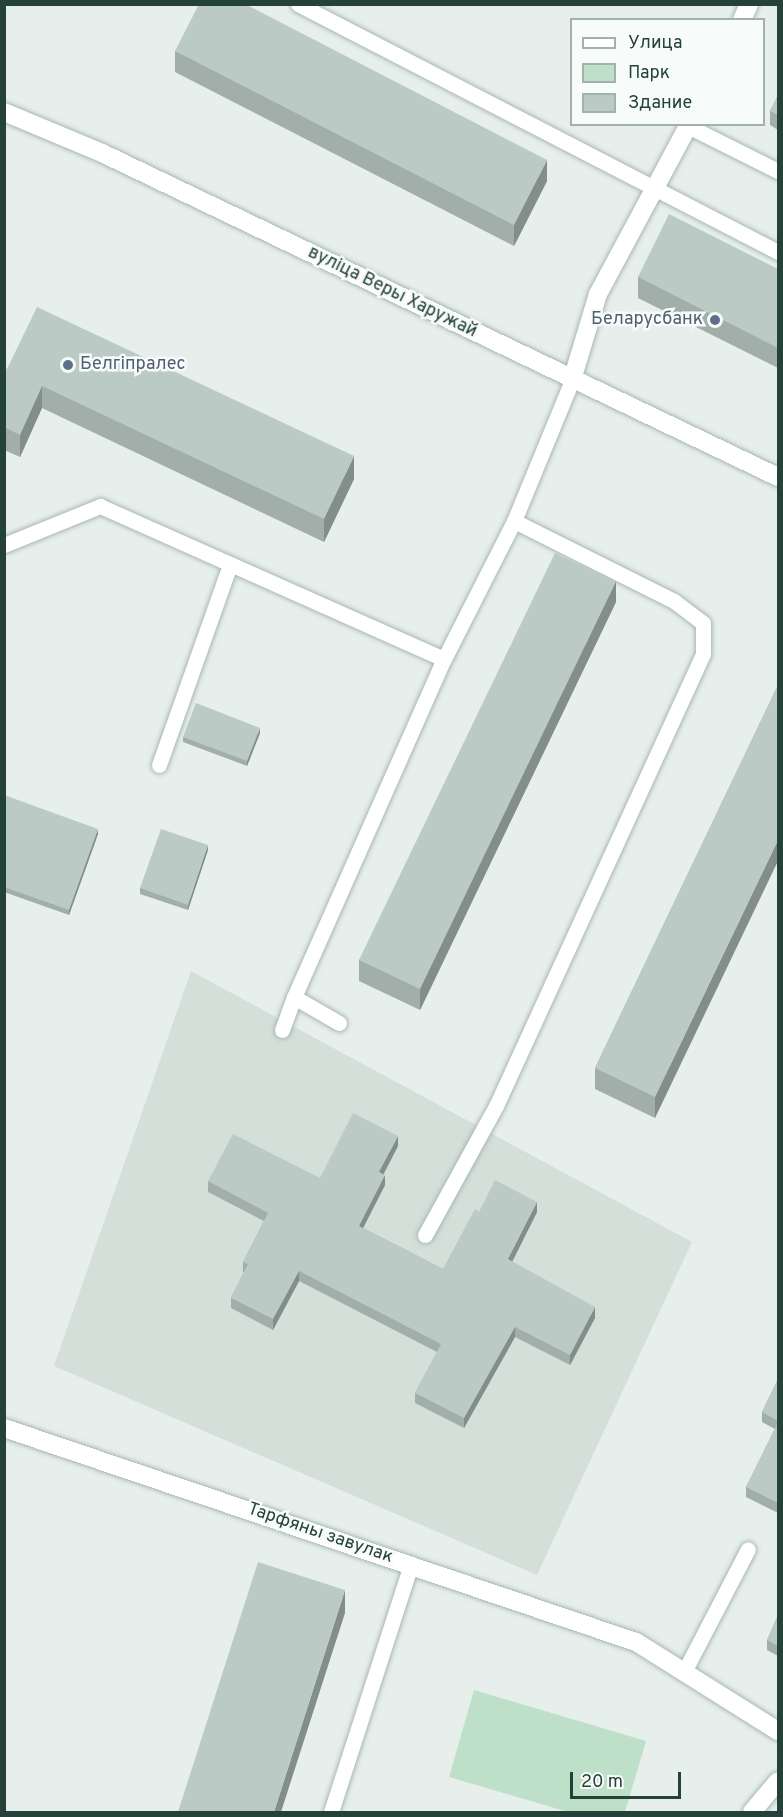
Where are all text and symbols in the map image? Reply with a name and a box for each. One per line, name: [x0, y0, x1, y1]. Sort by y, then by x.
legend: [570, 18, 765, 126]
text: Улица: [628, 32, 682, 55]
text: Парк: [628, 62, 670, 85]
text: Здание: [628, 92, 692, 115]
street label: вуліца Веры Харужай: [304, 243, 480, 343]
place label: Беларусбанк: [591, 309, 703, 331]
marker: Беларусбанк: [708, 313, 722, 327]
place label: Белгіпралес: [80, 354, 185, 376]
marker: Белгіпралес: [61, 358, 75, 372]
street label: Тарфяны завулак: [244, 1499, 396, 1569]
scale bar: [573, 1760, 684, 1798]
text: 20 m: [581, 1771, 623, 1794]

